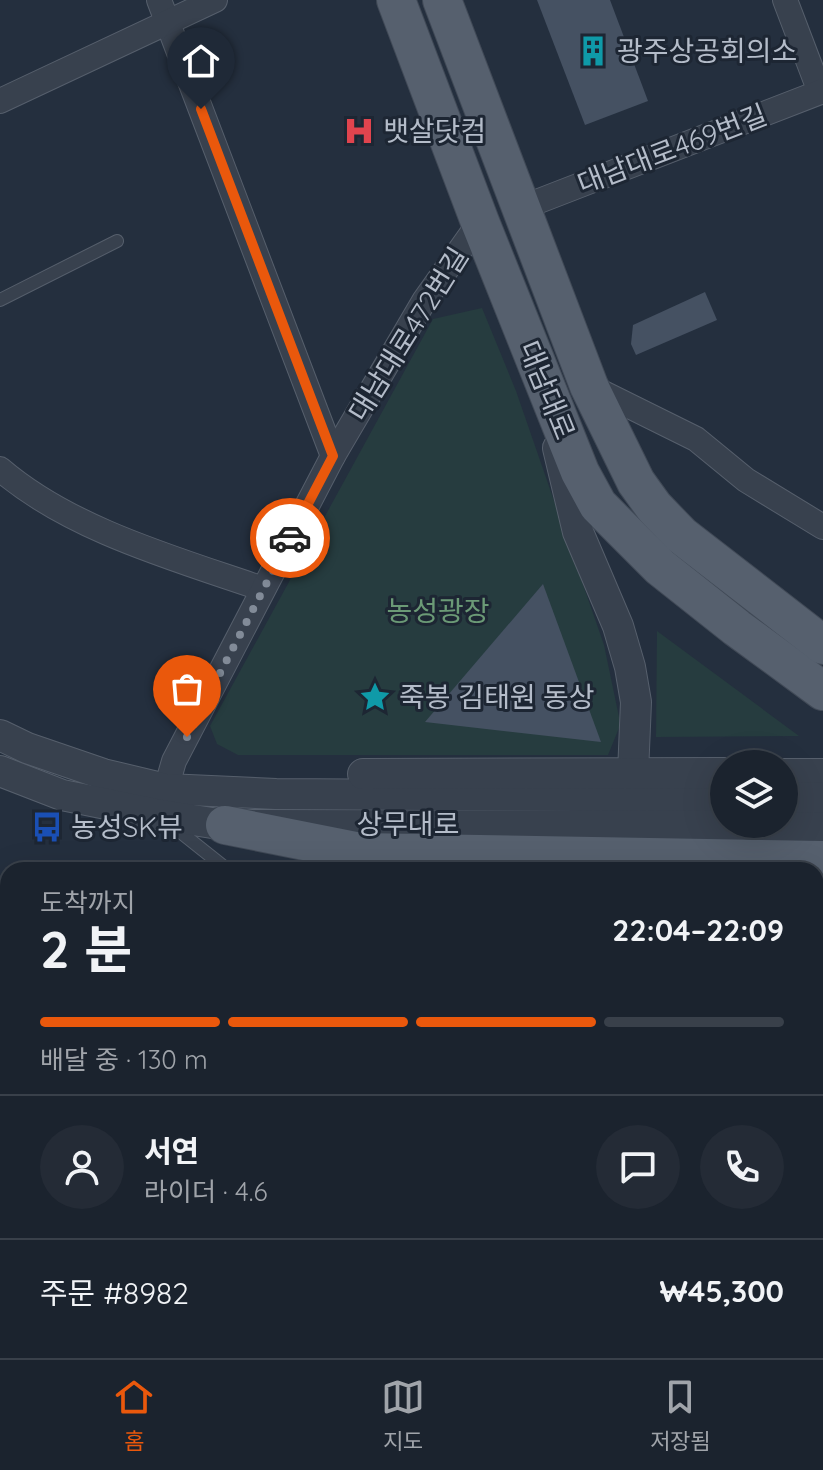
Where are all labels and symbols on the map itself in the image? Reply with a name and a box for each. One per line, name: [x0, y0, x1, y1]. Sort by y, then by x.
pin: [167, 27, 235, 109]
place label: 광주상공회의소: [617, 33, 797, 68]
building icon: 광주상공회의소: [576, 34, 610, 68]
street label: 대남대로469번길: [572, 96, 771, 201]
place label: 뱃살닷컴: [383, 113, 486, 148]
hospital icon: 뱃살닷컴: [342, 114, 376, 148]
street label: 대남대로472번길: [340, 240, 475, 427]
street label: 대남대로: [512, 335, 583, 444]
courier: [250, 498, 330, 578]
park label: 농성광장: [386, 593, 490, 628]
pin: [153, 655, 221, 737]
place label: 죽봉 김태원 동상: [399, 679, 595, 714]
place icon: 죽봉 김태원 동상: [358, 680, 392, 714]
street label: 상무대로: [356, 806, 460, 841]
place label: 농성SK뷰: [71, 809, 183, 844]
bus stop icon: 농성SK뷰: [30, 810, 64, 844]

